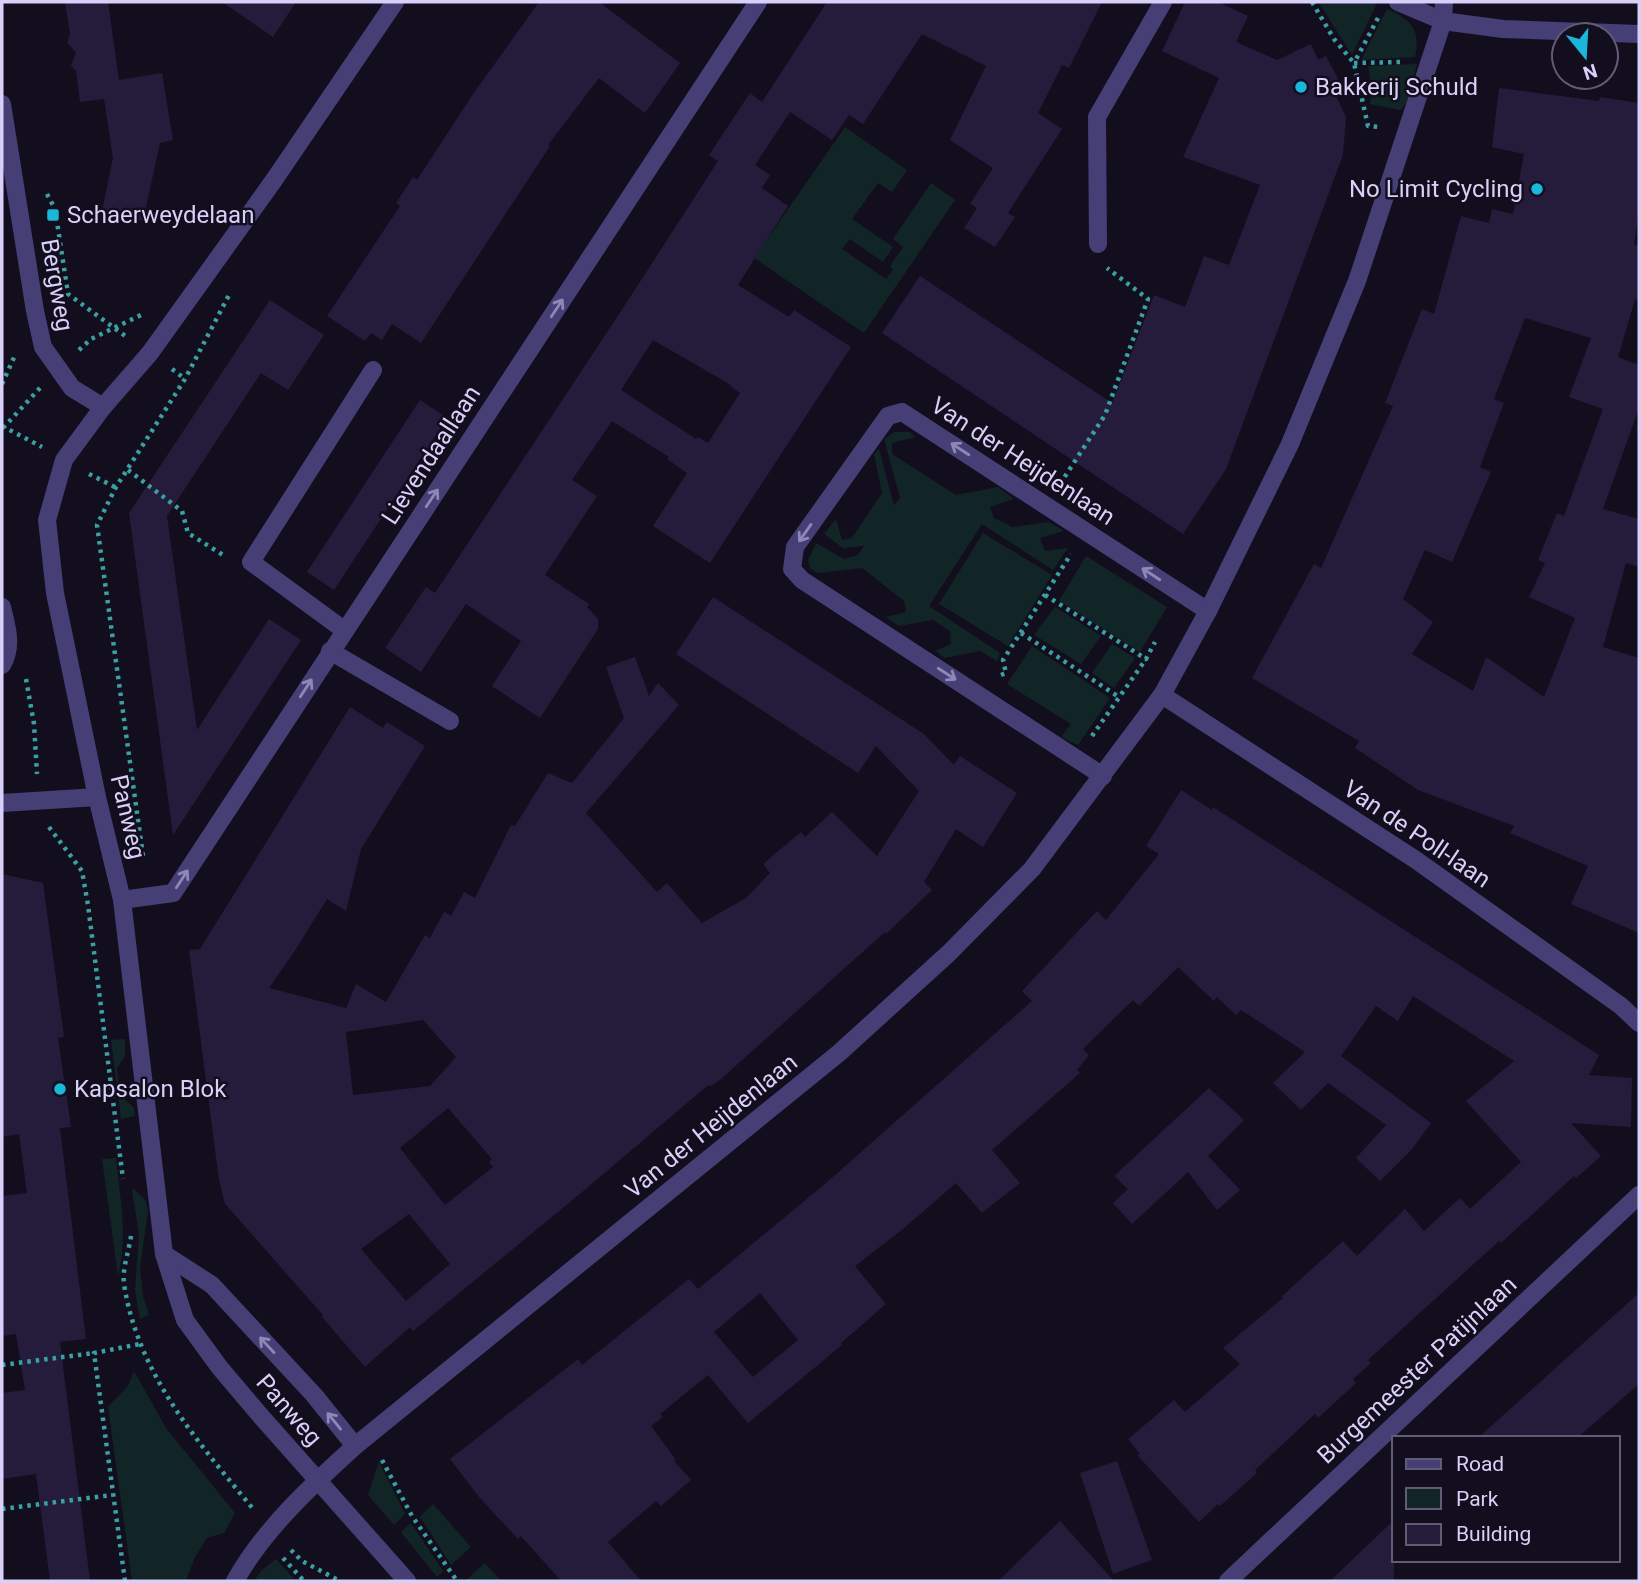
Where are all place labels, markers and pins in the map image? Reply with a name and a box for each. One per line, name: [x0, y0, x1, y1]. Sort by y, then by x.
place label: Bakkerij Schuld: [1315, 73, 1478, 101]
marker: Bakkerij Schuld: [1293, 79, 1309, 95]
place label: No Limit Cycling: [1349, 175, 1523, 203]
marker: No Limit Cycling: [1529, 181, 1545, 197]
place label: Schaerweydelaan: [67, 201, 254, 229]
marker: Schaerweydelaan: [45, 207, 61, 223]
place label: Kapsalon Blok: [74, 1075, 227, 1103]
marker: Kapsalon Blok: [52, 1081, 68, 1097]

